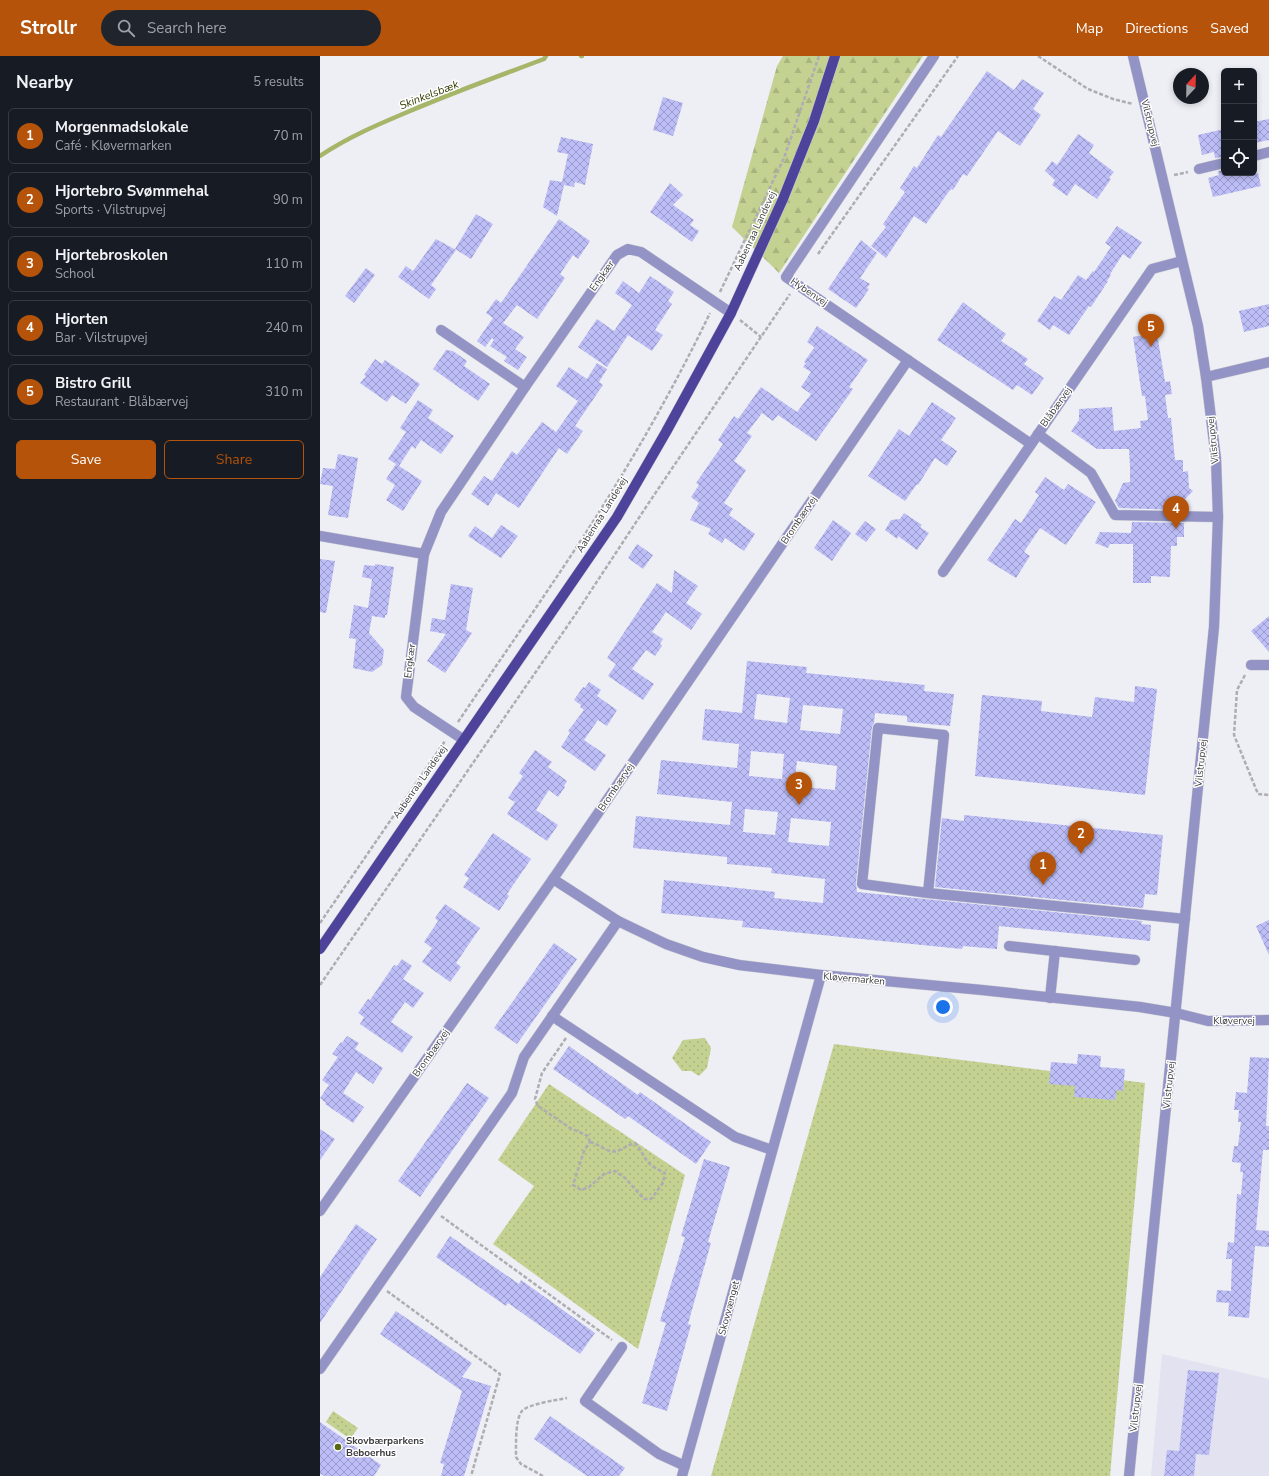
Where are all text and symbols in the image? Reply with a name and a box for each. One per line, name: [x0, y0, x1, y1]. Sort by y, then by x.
search box: [101, 10, 381, 46]
text: Strollr: [20, 15, 77, 41]
icon: search: [115, 17, 137, 39]
text: Search here: [147, 18, 227, 38]
text: Map: [1076, 19, 1103, 38]
text: Directions: [1125, 19, 1188, 38]
text: Saved: [1210, 19, 1249, 38]
north arrow: [1173, 68, 1209, 104]
map controls: [1221, 68, 1257, 176]
button: +: [1221, 68, 1257, 104]
text: Nearby: [16, 71, 73, 94]
text: 5 results: [253, 73, 304, 91]
water label: Skinkelsbæk: [397, 77, 461, 113]
street label: Vilstrupvej: [1137, 97, 1163, 148]
button: −: [1221, 104, 1257, 140]
text: Morgenmadslokale: [55, 117, 188, 137]
text: 1: [26, 127, 34, 145]
text: 70 m: [273, 127, 303, 145]
text: Café · Kløvermarken: [55, 137, 172, 155]
button: locate: [1221, 140, 1257, 176]
text: Hjortebro Svømmehal: [55, 181, 209, 201]
street label: Aabenraa Landevej: [730, 189, 780, 273]
text: 2: [26, 191, 34, 209]
text: 90 m: [273, 191, 303, 209]
text: Sports · Vilstrupvej: [55, 201, 166, 219]
text: Hjortebroskolen: [55, 245, 168, 265]
text: 3: [26, 255, 34, 273]
text: 110 m: [265, 255, 303, 273]
street label: Engkær: [586, 258, 618, 294]
text: School: [55, 265, 95, 283]
street label: Hybenvej: [788, 274, 830, 310]
text: Hjorten: [55, 309, 108, 329]
pin: 5: [1138, 314, 1164, 347]
text: 4: [26, 319, 34, 337]
text: 240 m: [265, 319, 303, 337]
text: Bar · Vilstrupvej: [55, 329, 148, 347]
text: Bistro Grill: [55, 373, 131, 393]
text: 5: [26, 383, 34, 401]
text: 310 m: [265, 383, 303, 401]
street label: Blåbærvej: [1037, 384, 1075, 430]
text: Restaurant · Blåbærvej: [55, 393, 188, 411]
street label: Vilstrupvej: [1204, 415, 1223, 466]
button: Save: [16, 440, 156, 479]
button: Share: [164, 440, 304, 479]
street label: Aabenraa Landevej: [573, 475, 631, 555]
street label: Brombærvej: [778, 493, 820, 547]
pin: 4: [1163, 496, 1189, 529]
street label: Engkær: [401, 643, 419, 679]
street label: Vilstrupvej: [1191, 738, 1210, 789]
street label: Aabenraa Landevej: [389, 743, 451, 821]
street label: Brombærvej: [595, 760, 637, 814]
pin: 3: [786, 772, 812, 805]
pin: 2: [1068, 821, 1094, 854]
pin: 1: [1030, 852, 1056, 885]
street label: Kløvermarken: [823, 969, 885, 989]
your location: [933, 997, 953, 1017]
street label: Kløvervej: [1213, 1014, 1255, 1028]
street label: Brombærvej: [409, 1026, 453, 1080]
street label: Vilstrupvej: [1159, 1060, 1178, 1111]
street label: Skovvænget: [715, 1279, 743, 1337]
street label: Vilstrupvej: [1126, 1383, 1145, 1434]
place label: Skovbærparkens Beboerhus: [346, 1434, 424, 1460]
marker: Skovbærparkens Beboerhus: [333, 1442, 343, 1452]

